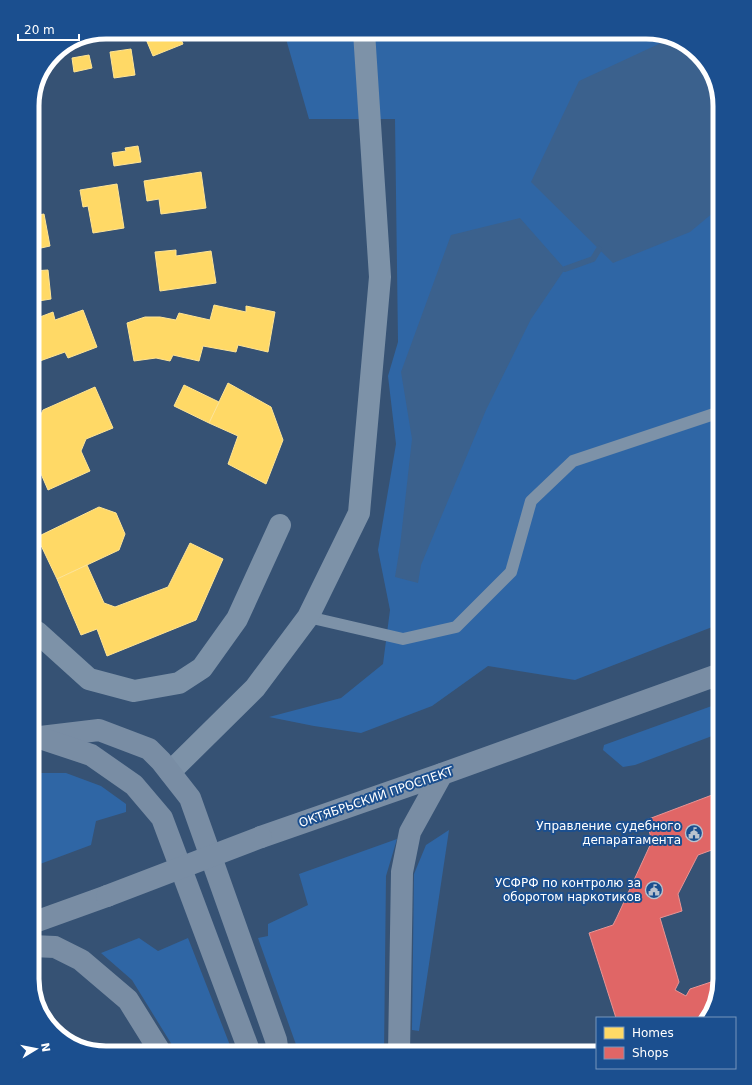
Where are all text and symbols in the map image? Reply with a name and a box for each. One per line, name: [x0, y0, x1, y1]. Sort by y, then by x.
scale bar: [18, 16, 79, 42]
text: 20 m: [24, 23, 55, 37]
street label: ОКТЯБРЬСКИЙ ПРОСПЕКТ: [297, 763, 456, 830]
place label: Управление судебного депаратамента: [536, 819, 681, 847]
public building icon: Управление судебного депаратамента: [684, 823, 704, 843]
place label: УСФРФ по контролю за оборотом наркотиков: [495, 876, 641, 904]
public building icon: УСФРФ по контролю за оборотом наркотиков: [644, 880, 664, 900]
legend: [596, 1017, 736, 1069]
text: Homes: [632, 1026, 674, 1040]
north arrow: [16, 1029, 56, 1069]
text: N: [38, 1042, 53, 1053]
text: Shops: [632, 1046, 668, 1060]

